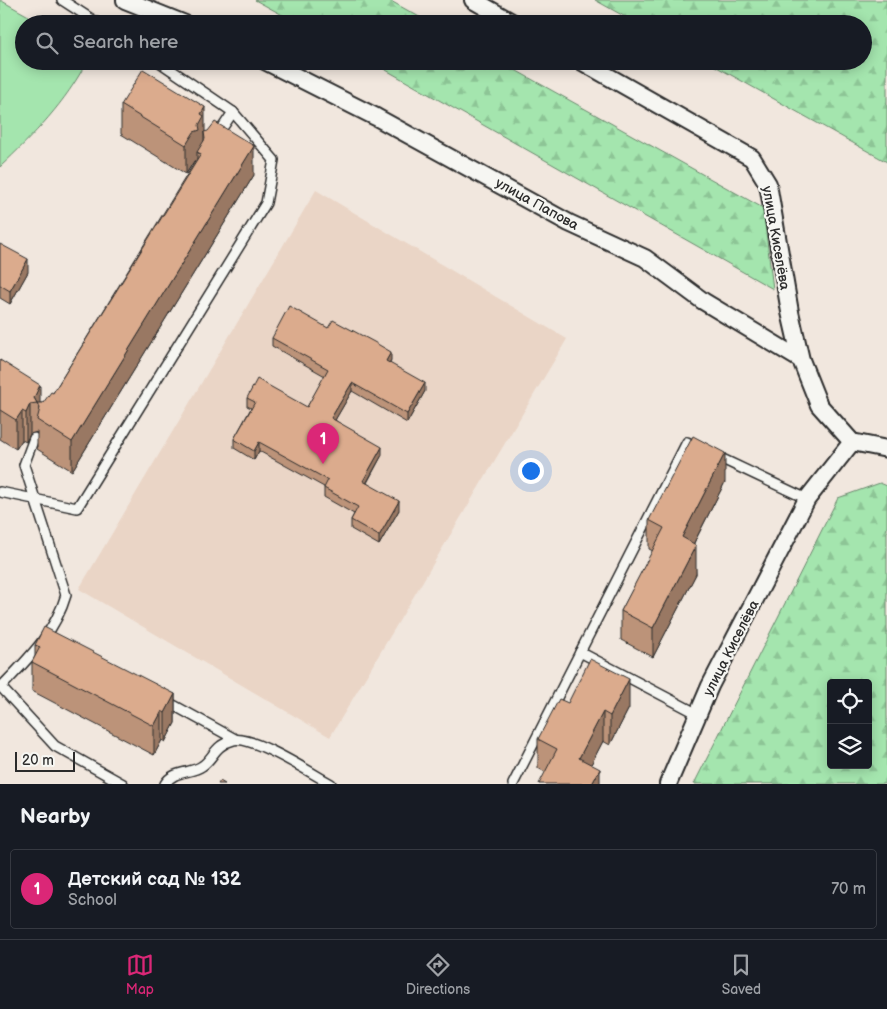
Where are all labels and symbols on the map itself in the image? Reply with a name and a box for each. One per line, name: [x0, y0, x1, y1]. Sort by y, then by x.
street label: улица Папова: [493, 174, 582, 234]
street label: улица Киселёва: [758, 185, 794, 292]
pin: 1: [307, 423, 339, 464]
your location: [518, 458, 544, 484]
street label: улица Киселёва: [700, 597, 763, 699]
scale bar: [15, 749, 75, 772]

